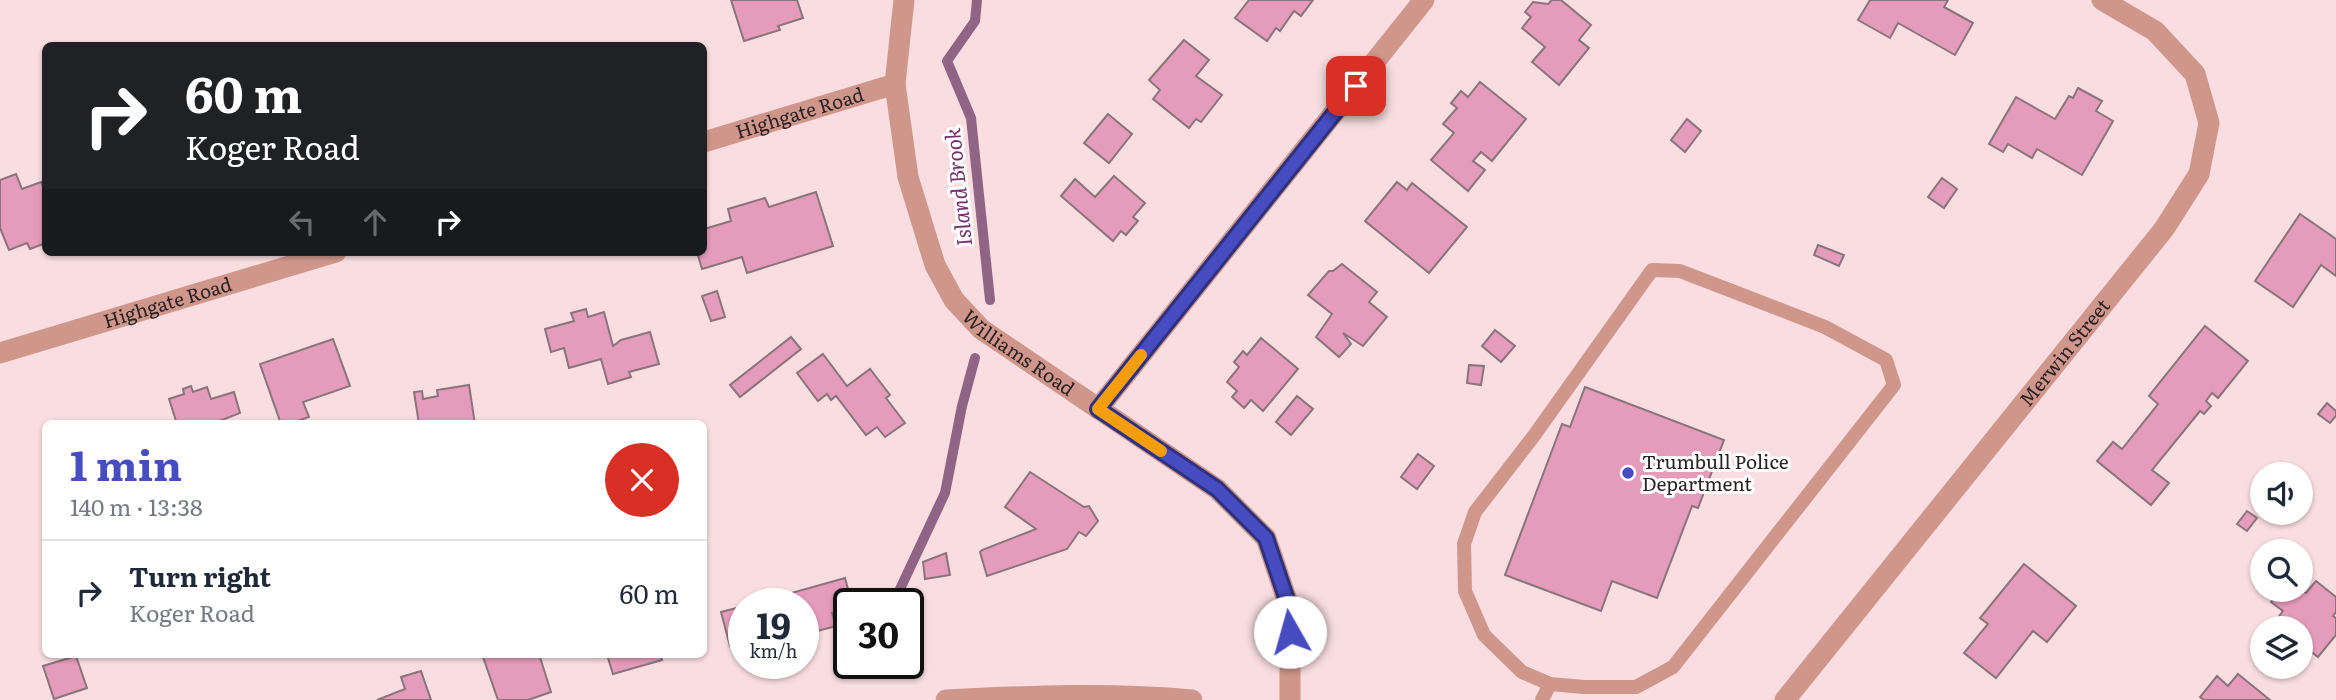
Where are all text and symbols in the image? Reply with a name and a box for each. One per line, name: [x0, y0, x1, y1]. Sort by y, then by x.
text: 60 m: [185, 55, 302, 128]
pin: [1326, 56, 1386, 116]
icon: arrive: [1337, 67, 1375, 105]
icon: right: [70, 70, 161, 161]
street label: Highgate Road: [732, 79, 867, 145]
text: Koger Road: [185, 122, 360, 170]
water label: Island Brook: [935, 126, 978, 248]
icon: left: [283, 203, 321, 241]
icon: ahead: [356, 203, 394, 241]
icon: right: [429, 203, 467, 241]
street label: Highgate Road: [100, 269, 235, 334]
street label: Merwin Street: [2012, 292, 2116, 412]
street label: Williams Road: [956, 303, 1081, 402]
text: 1 min: [70, 432, 182, 494]
button: close: [605, 443, 679, 517]
place label: Trumbull Police Department: [1642, 447, 1789, 497]
map controls: [2250, 462, 2313, 679]
button: sound: [2250, 462, 2313, 525]
marker: Trumbull Police Department: [1620, 465, 1636, 481]
text: 140 m · 13:38: [70, 489, 203, 523]
button: search: [2250, 539, 2313, 602]
text: Turn right: [129, 556, 271, 595]
text: 60 m: [620, 573, 679, 612]
icon: right: [70, 574, 108, 612]
speed limit sign: 30: [833, 588, 924, 679]
text: Koger Road: [129, 595, 255, 629]
position arrow: [1253, 595, 1327, 669]
text: 19: [756, 598, 791, 650]
button: layers: [2250, 616, 2313, 679]
text: km/h: [750, 637, 797, 664]

